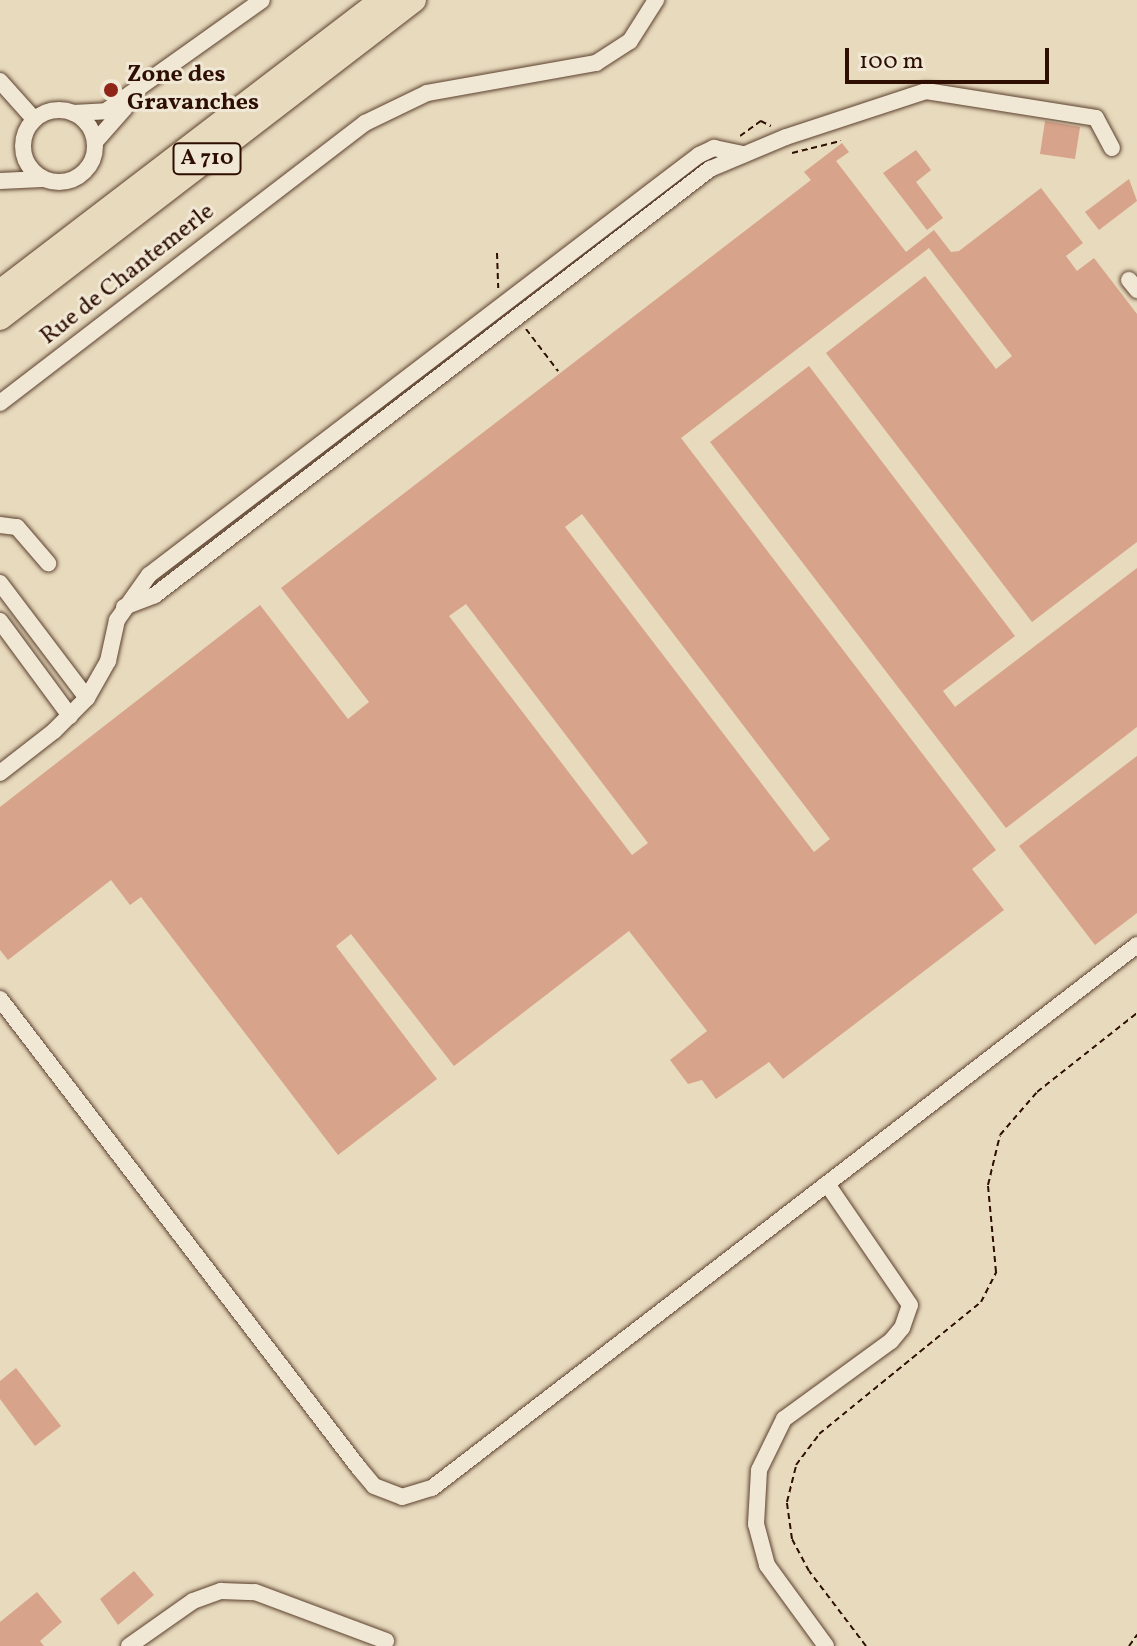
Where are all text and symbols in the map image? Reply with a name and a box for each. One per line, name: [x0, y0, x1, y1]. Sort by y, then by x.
scale bar: [849, 32, 1053, 82]
text: 100 m: [859, 45, 924, 79]
place label: Zone des Gravanches: [127, 62, 259, 118]
marker: Zone des Gravanches: [102, 81, 120, 99]
road number: A 710: [171, 141, 243, 177]
street label: Rue de Chantemerle: [35, 198, 221, 352]

